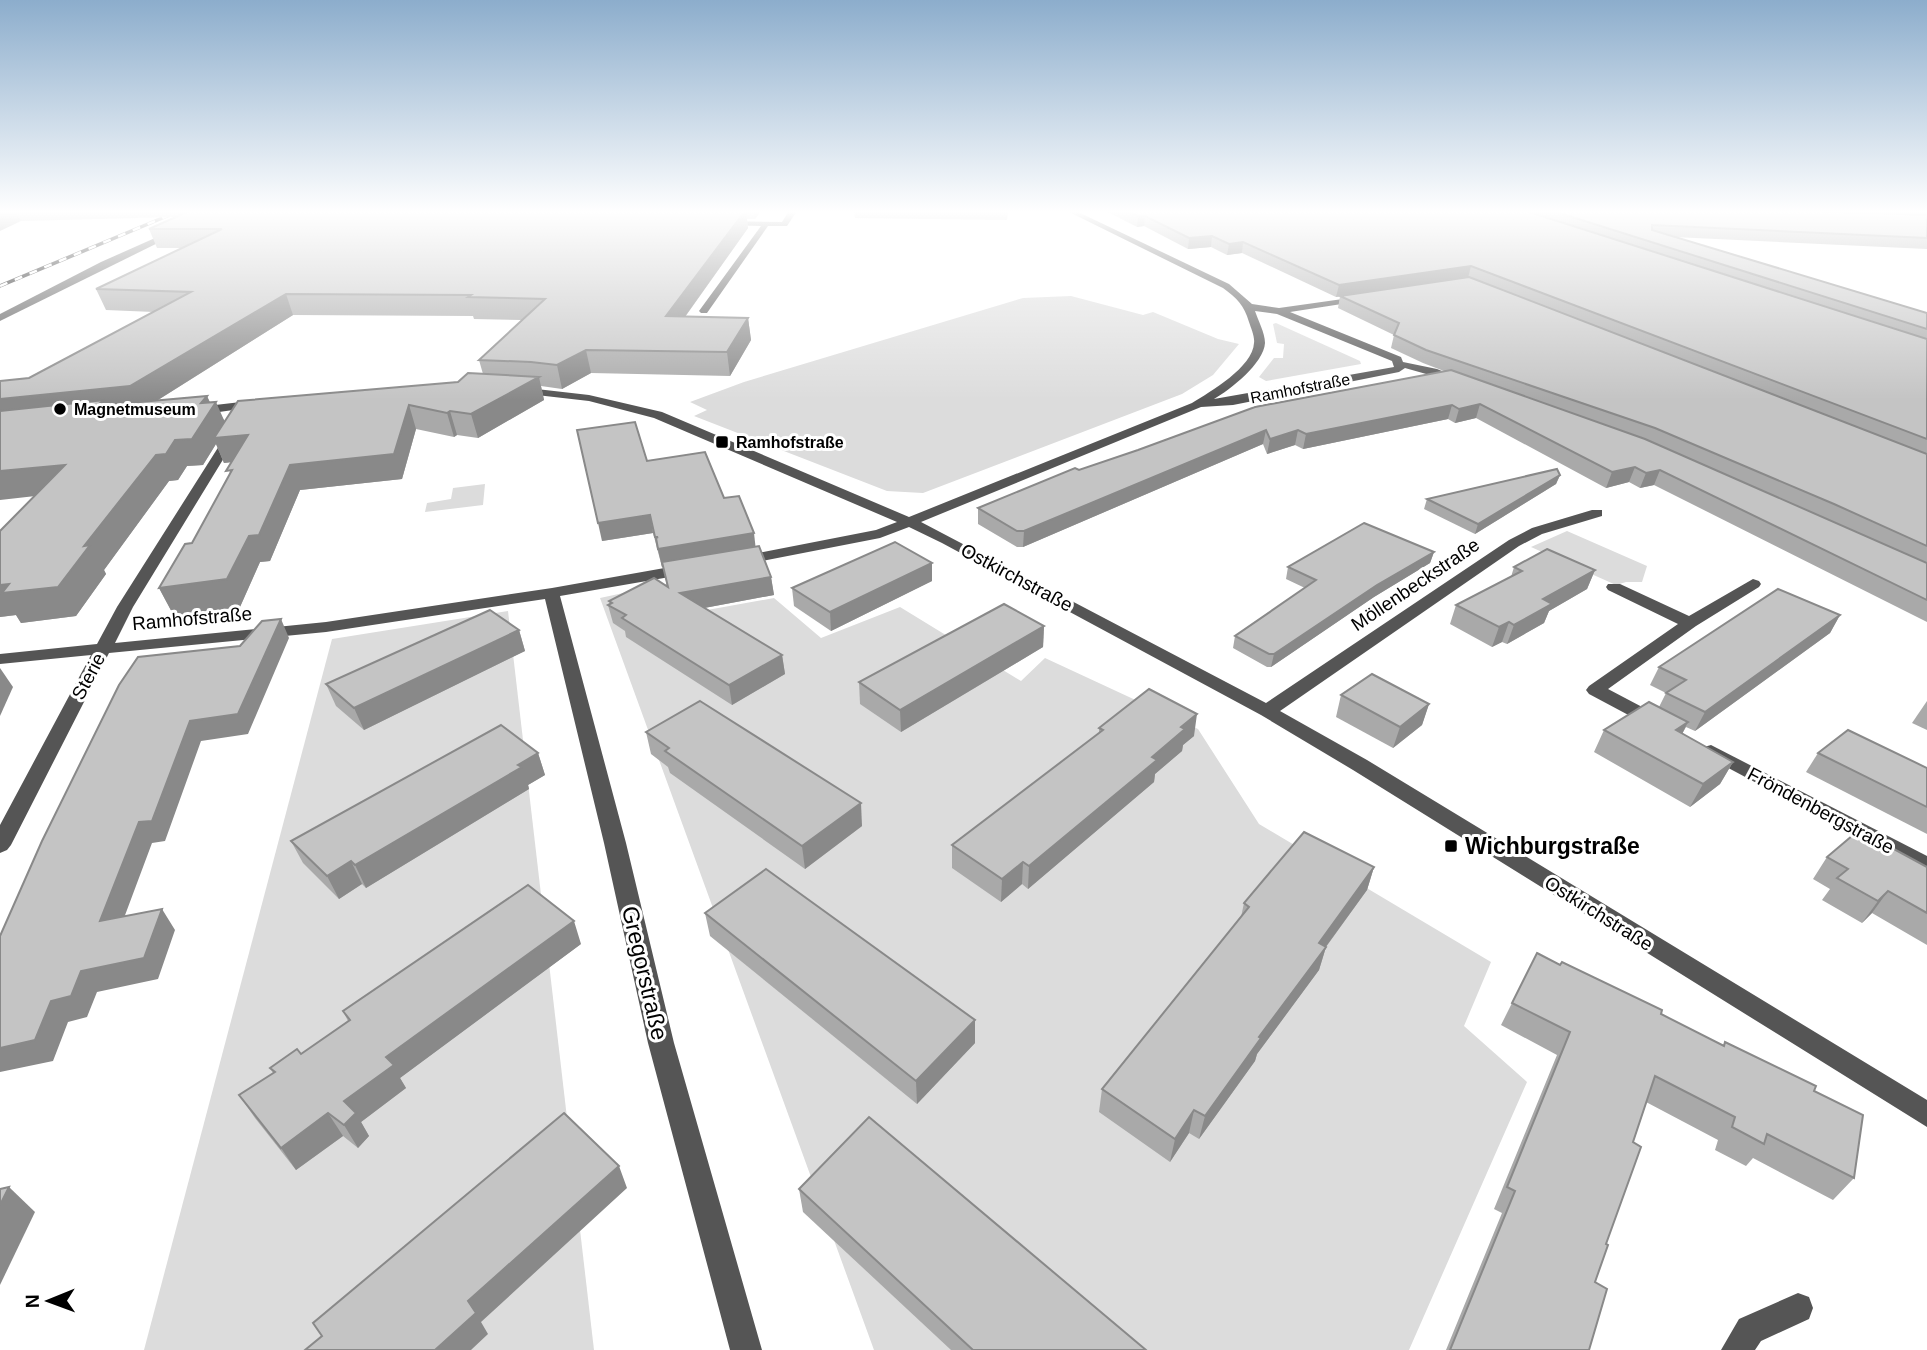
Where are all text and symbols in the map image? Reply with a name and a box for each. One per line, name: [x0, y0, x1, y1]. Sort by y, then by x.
street label: Ramhofstraße: [1249, 370, 1352, 407]
marker: Magnetmuseum: [52, 401, 68, 417]
place label: Magnetmuseum: [74, 401, 196, 418]
marker: Ramhofstraße: [714, 434, 730, 450]
place label: Ramhofstraße: [736, 434, 844, 451]
street label: Möllenbeckstraße: [1347, 534, 1483, 635]
street label: Ostkirchstraße: [957, 539, 1076, 616]
street label: Ramhofstraße: [131, 603, 253, 634]
street label: Sterie: [68, 649, 109, 703]
street label: Fröndenbergstraße: [1744, 763, 1898, 858]
place label: Wichburgstraße: [1465, 833, 1640, 859]
marker: Wichburgstraße: [1443, 838, 1459, 854]
street label: Ostkirchstraße: [1541, 872, 1657, 955]
street label: Gregorstraße: [617, 903, 673, 1043]
north arrow: [14, 1266, 84, 1336]
text: N: [22, 1294, 43, 1308]

